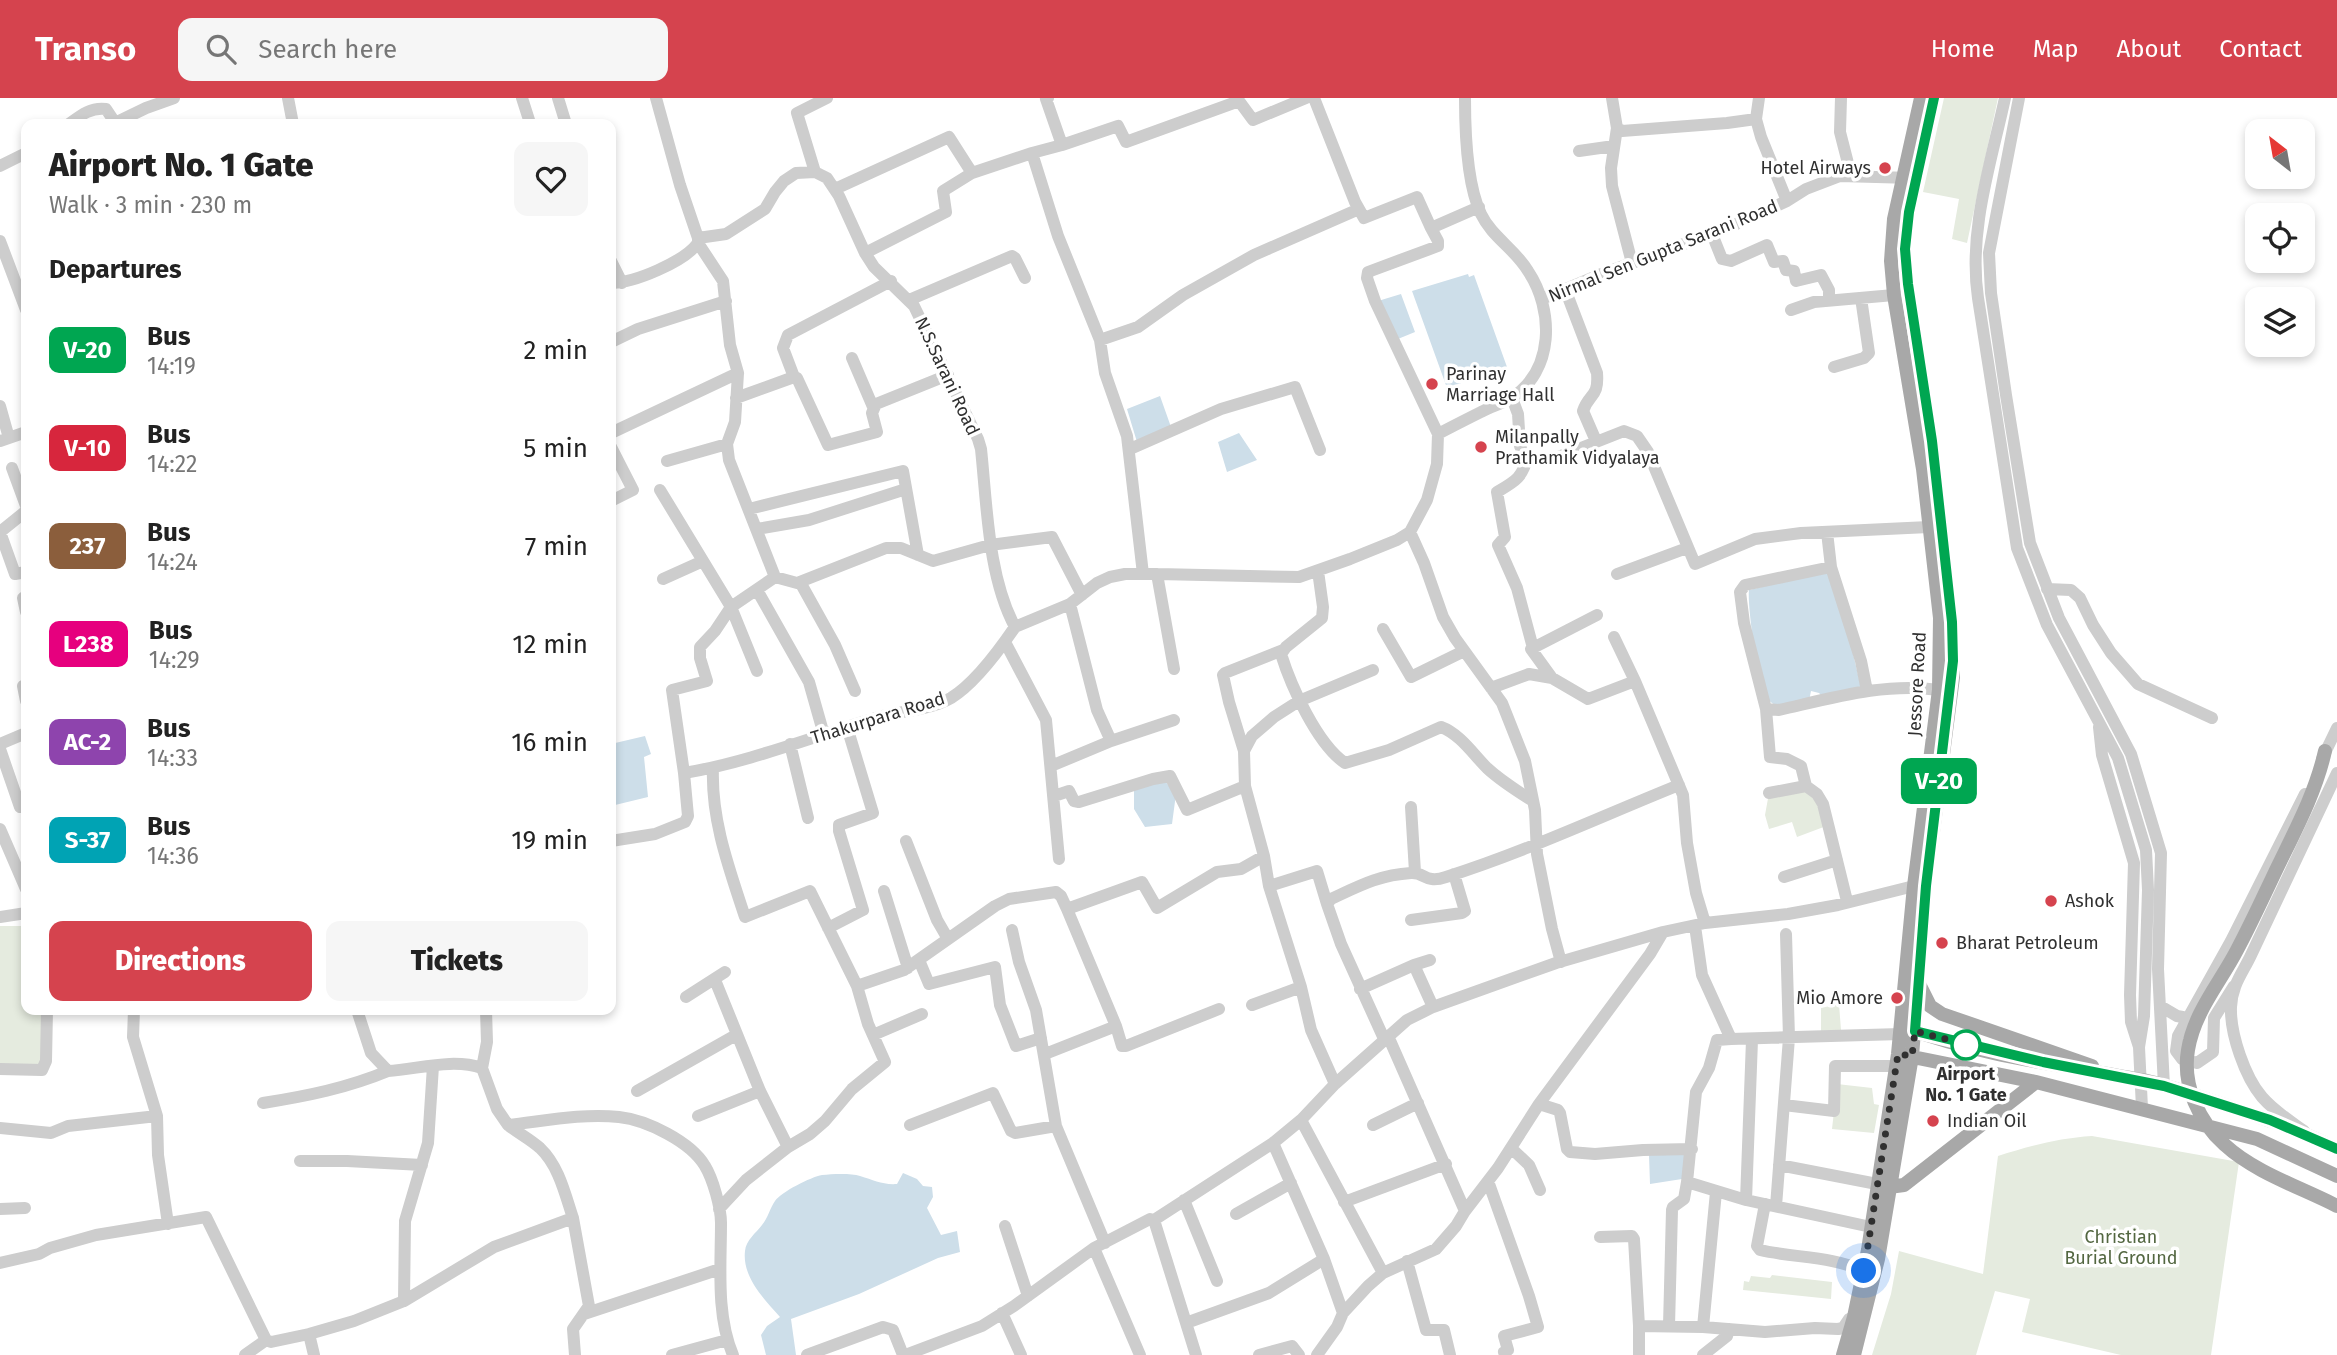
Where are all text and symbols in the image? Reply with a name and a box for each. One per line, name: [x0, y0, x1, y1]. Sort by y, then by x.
search box: [178, 18, 668, 81]
text: Transo: [35, 29, 136, 69]
icon: search: [202, 30, 240, 68]
text: Search here: [258, 34, 397, 65]
text: Home: [1931, 35, 1995, 63]
text: Map: [2033, 35, 2079, 63]
text: About: [2117, 35, 2181, 63]
text: Contact: [2219, 35, 2302, 63]
north arrow: [2245, 119, 2315, 189]
map controls: [2245, 119, 2315, 357]
button: heart: [514, 142, 588, 216]
text: Airport No. 1 Gate: [49, 145, 314, 185]
place label: Hotel Airways: [1760, 157, 1871, 179]
marker: Hotel Airways: [1877, 160, 1893, 176]
text: Walk · 3 min · 230 m: [49, 191, 252, 219]
street label: Nirmal Sen Gupta Sarani Road: [1545, 195, 1781, 307]
button: locate: [2245, 203, 2315, 273]
text: Departures: [49, 254, 182, 285]
button: layers: [2245, 287, 2315, 357]
street label: N.S.Sarani Road: [910, 313, 984, 439]
text: Bus: [147, 321, 190, 352]
text: 2 min: [523, 335, 588, 366]
text: V-20: [63, 336, 112, 364]
text: 14:19: [147, 352, 196, 380]
place label: Parinay Marriage Hall: [1446, 363, 1554, 406]
marker: Parinay Marriage Hall: [1424, 376, 1440, 392]
text: Bus: [147, 419, 190, 450]
place label: Milanpally Prathamik Vidyalaya: [1495, 426, 1660, 469]
text: 5 min: [523, 433, 588, 464]
text: V-10: [64, 434, 111, 462]
marker: Milanpally Prathamik Vidyalaya: [1473, 439, 1489, 455]
text: 14:22: [147, 450, 198, 478]
text: Bus: [147, 517, 190, 548]
text: 7 min: [525, 531, 588, 562]
text: 237: [70, 532, 105, 560]
text: 14:24: [147, 548, 198, 576]
text: Bus: [149, 615, 192, 646]
text: 12 min: [512, 629, 588, 660]
text: L238: [63, 630, 114, 658]
street label: Jessore Road: [1903, 631, 1931, 737]
text: 14:29: [149, 646, 200, 674]
street label: Thakurpara Road: [808, 687, 948, 749]
text: Bus: [147, 713, 190, 744]
text: 16 min: [511, 727, 588, 758]
text: AC-2: [64, 728, 111, 756]
text: 14:33: [147, 744, 198, 772]
line badge: V-20: [1890, 758, 1988, 804]
text: V-20: [1915, 767, 1963, 795]
text: Bus: [147, 811, 190, 842]
text: 19 min: [511, 825, 588, 856]
text: S-37: [65, 826, 110, 854]
text: 14:36: [147, 842, 199, 870]
place label: Ashok: [2065, 890, 2115, 912]
marker: Ashok: [2043, 893, 2059, 909]
button: Directions: [49, 921, 312, 1001]
button: Tickets: [326, 921, 588, 1001]
place label: Bharat Petroleum: [1956, 932, 2099, 954]
marker: Bharat Petroleum: [1934, 935, 1950, 951]
place label: Mio Amore: [1796, 987, 1883, 1009]
marker: Mio Amore: [1889, 990, 1905, 1006]
marker: Airport No. 1 Gate: [1951, 1030, 1981, 1060]
place label: Airport No. 1 Gate: [1925, 1063, 2007, 1106]
place label: Indian Oil: [1947, 1110, 2027, 1132]
marker: Indian Oil: [1925, 1113, 1941, 1129]
park label: Christian Burial Ground: [2064, 1226, 2178, 1269]
your location: [1846, 1253, 1881, 1288]

